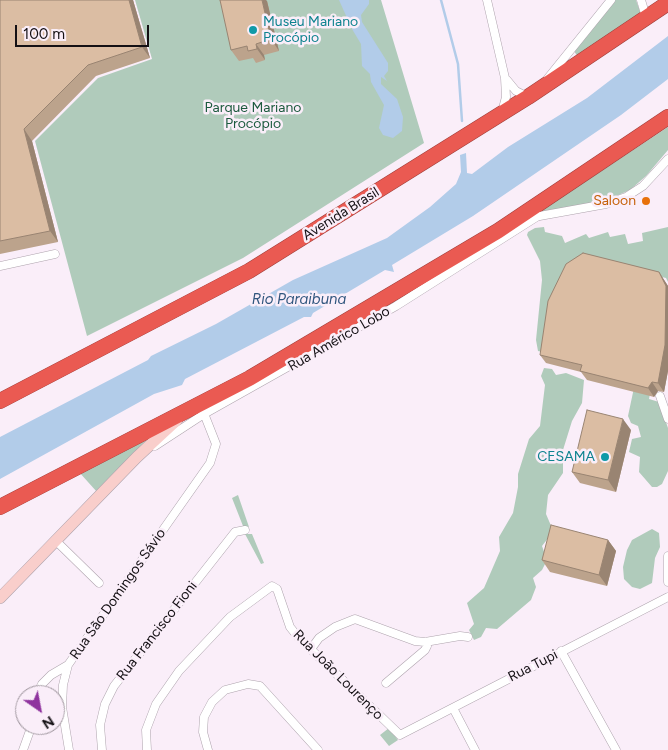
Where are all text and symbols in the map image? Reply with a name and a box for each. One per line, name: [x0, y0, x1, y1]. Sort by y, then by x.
place label: Museu Mariano Procópio: [263, 14, 358, 46]
scale bar: [18, 15, 151, 47]
marker: Museu Mariano Procópio: [247, 24, 259, 36]
text: 100 m: [23, 25, 65, 43]
park label: Parque Mariano Procópio: [205, 100, 301, 132]
street label: Avenida Brasil: [300, 184, 382, 244]
place label: Saloon: [593, 193, 636, 209]
marker: Saloon: [640, 195, 652, 207]
water label: Rio Paraibuna: [252, 291, 346, 309]
street label: Rua Américo Lobo: [285, 303, 393, 375]
place label: CESAMA: [537, 449, 595, 465]
marker: CESAMA: [599, 451, 611, 463]
street label: Rua São Domingos Sávio: [66, 525, 170, 663]
street label: Rua Francisco Fioni: [113, 578, 201, 684]
street label: Rua João Lourenço: [290, 627, 386, 723]
street label: Rua Tupi: [505, 646, 561, 686]
north arrow: [15, 685, 65, 735]
text: N: [39, 712, 57, 732]

